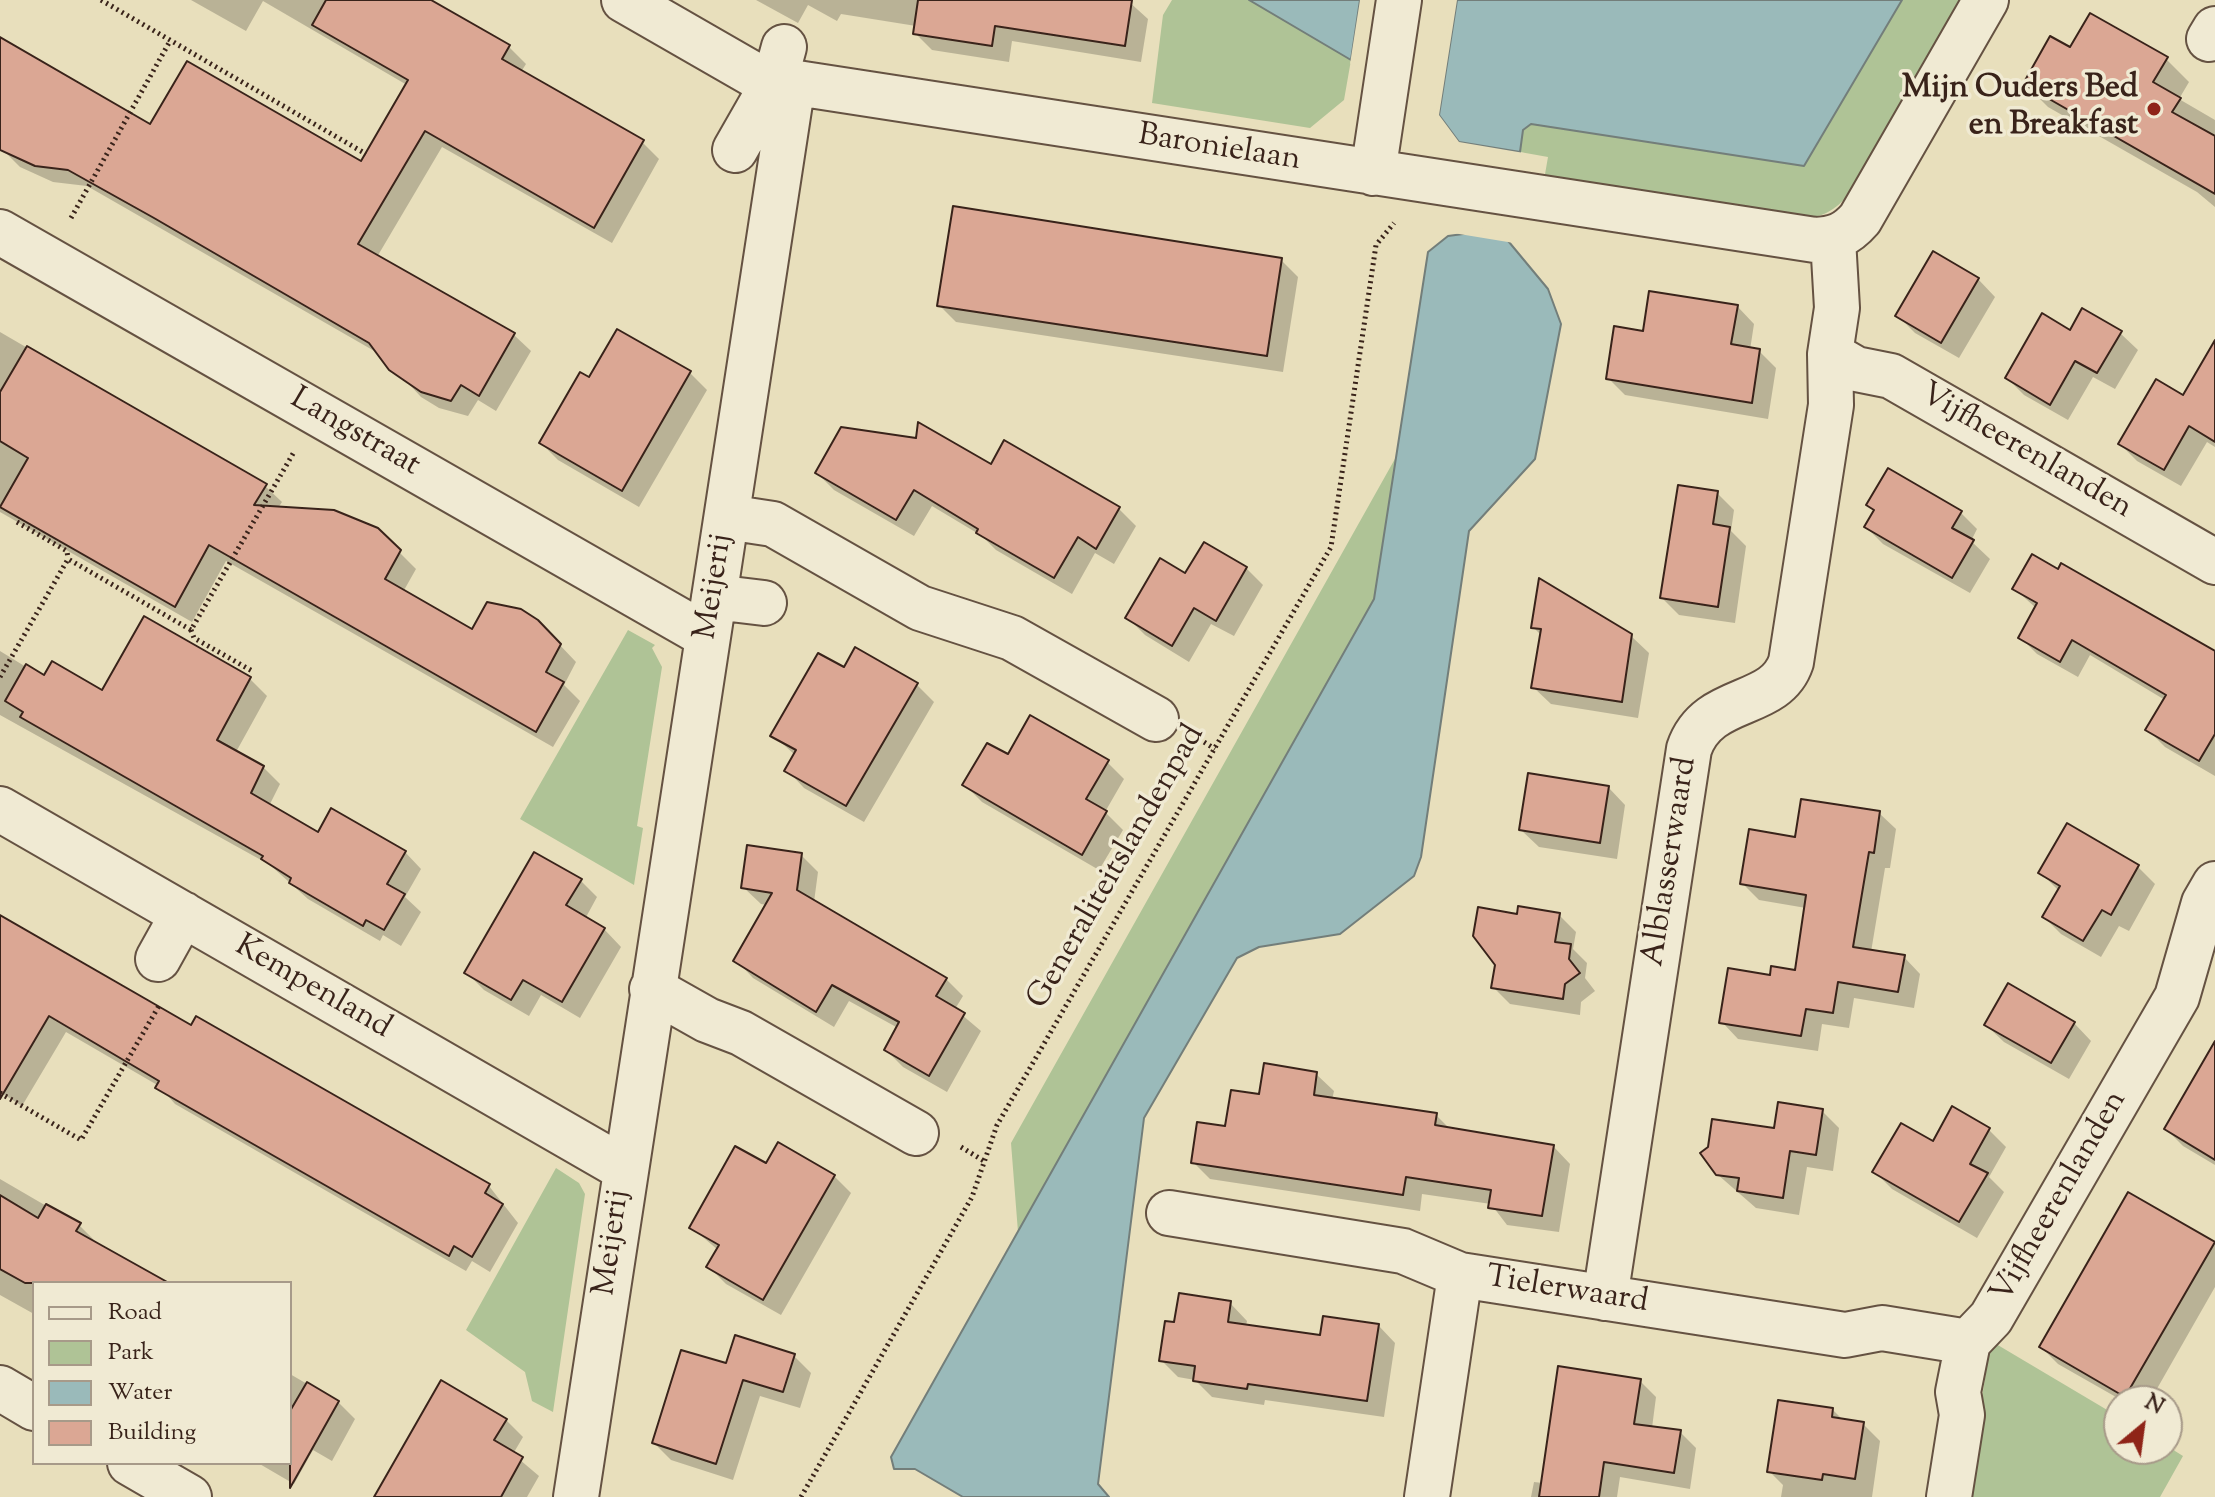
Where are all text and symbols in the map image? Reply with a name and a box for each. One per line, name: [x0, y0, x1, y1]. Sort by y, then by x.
place label: Mijn Ouders Bed en Breakfast: [1902, 72, 2138, 147]
marker: Mijn Ouders Bed en Breakfast: [2145, 100, 2163, 118]
street label: Baronielaan: [1135, 118, 1303, 182]
street label: Vijfheerenlanden: [1912, 377, 2138, 529]
street label: Langstraat: [282, 381, 426, 487]
street label: Meijerij: [689, 531, 743, 643]
street label: Generaliteitslandenpad: [1021, 719, 1215, 1017]
street label: Alblasserwaard: [1637, 755, 1707, 969]
street label: Kempenland: [227, 929, 397, 1049]
street label: Vijfheerenlanden: [1985, 1085, 2137, 1311]
street label: Meijerij: [588, 1188, 640, 1298]
street label: Tielerwaard: [1483, 1260, 1651, 1324]
legend: [32, 1281, 292, 1465]
text: Road: [108, 1296, 162, 1330]
text: Park: [108, 1336, 154, 1370]
text: Water: [108, 1376, 172, 1410]
north arrow: [2103, 1385, 2183, 1465]
text: N: [2138, 1388, 2169, 1424]
text: Building: [108, 1416, 196, 1450]

